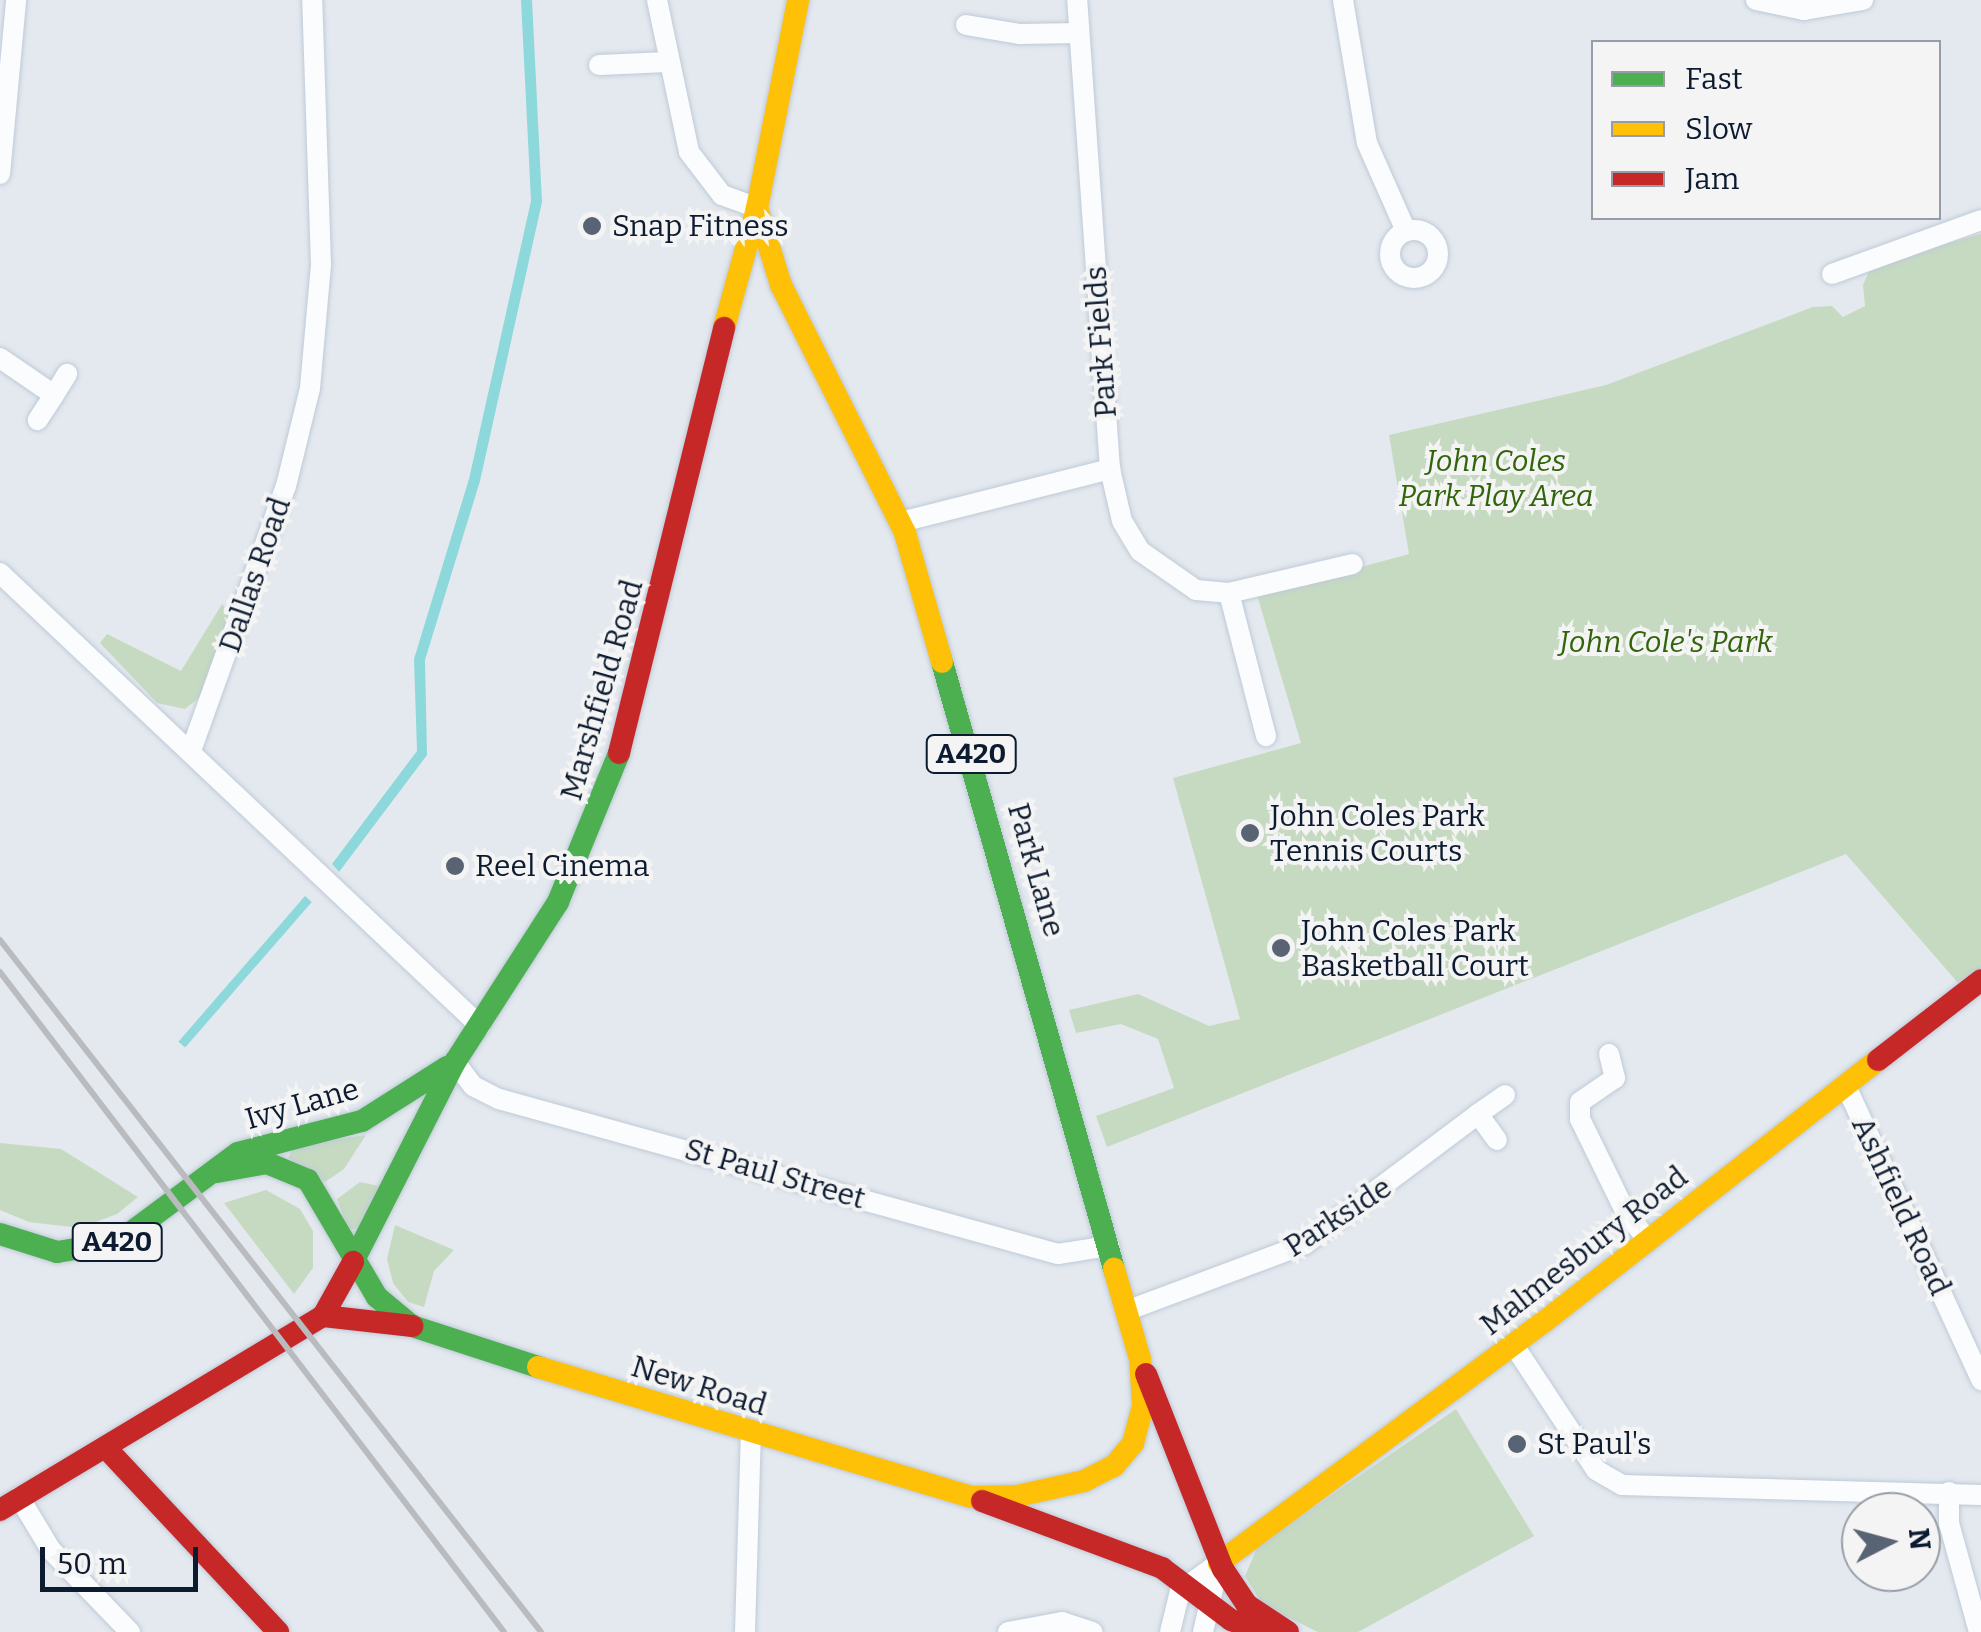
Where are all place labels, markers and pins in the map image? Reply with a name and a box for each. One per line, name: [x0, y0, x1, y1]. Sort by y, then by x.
place label: Snap Fitness: [612, 208, 789, 244]
marker: Snap Fitness: [581, 215, 603, 237]
place label: John Coles Park Tennis Courts: [1270, 798, 1485, 868]
marker: John Coles Park Tennis Courts: [1239, 822, 1261, 844]
place label: Reel Cinema: [475, 848, 649, 884]
marker: Reel Cinema: [444, 855, 466, 877]
place label: John Coles Park Basketball Court: [1301, 913, 1529, 984]
marker: John Coles Park Basketball Court: [1270, 937, 1292, 959]
place label: St Paul's: [1537, 1426, 1651, 1462]
marker: St Paul's: [1506, 1433, 1528, 1455]

